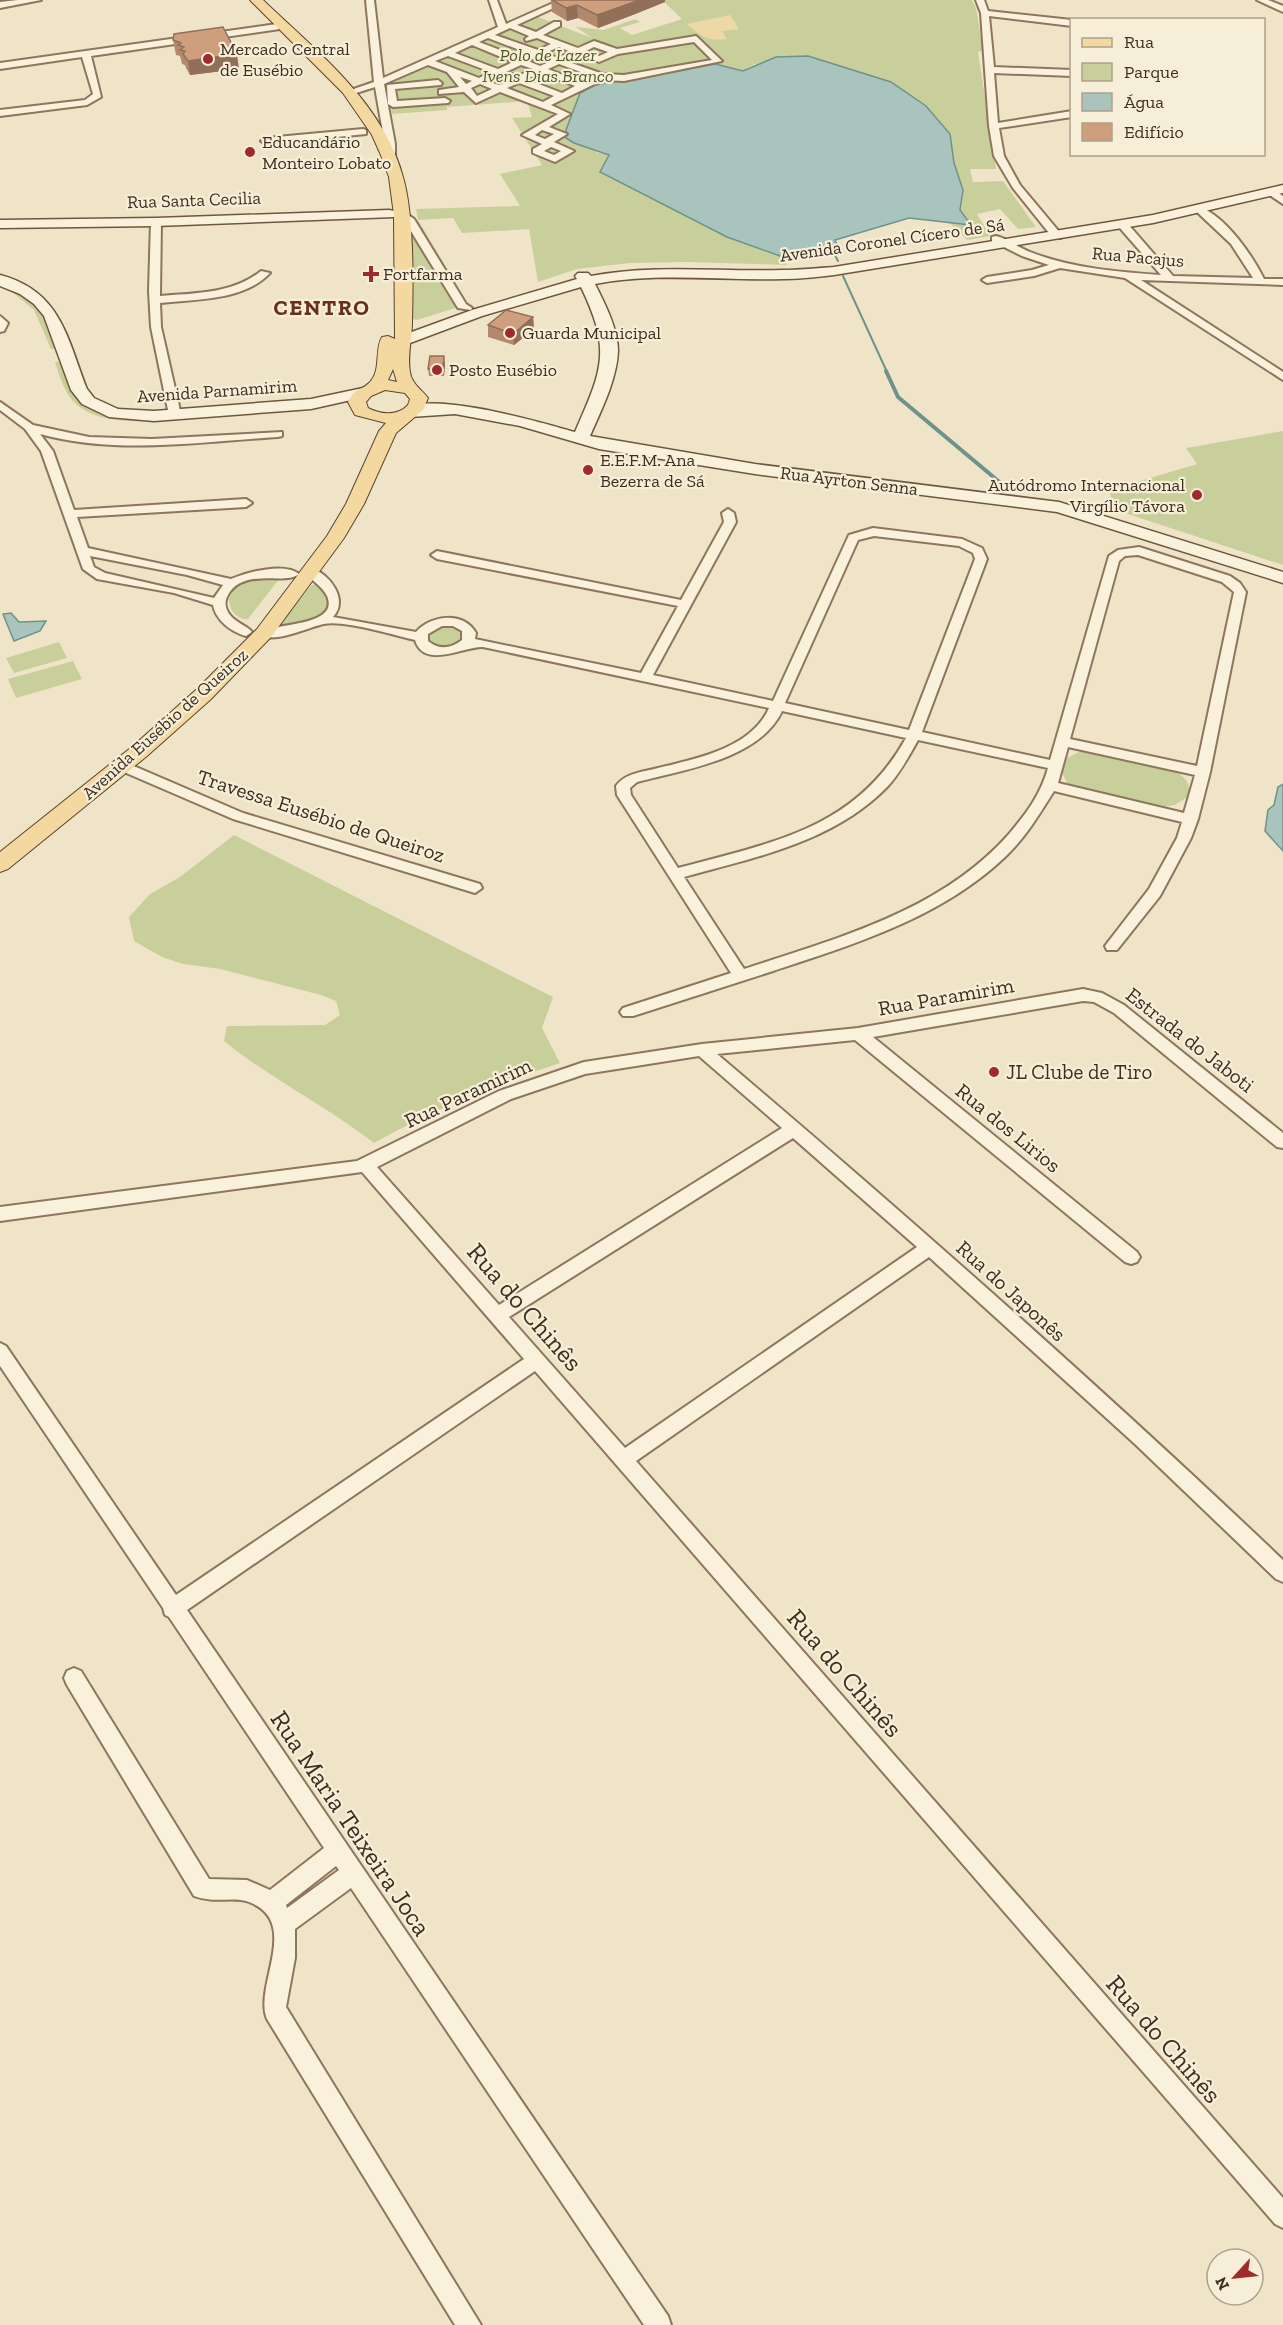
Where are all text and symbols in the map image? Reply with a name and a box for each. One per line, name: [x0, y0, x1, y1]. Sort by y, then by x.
legend: [1070, 18, 1265, 156]
text: Rua: [1124, 31, 1154, 53]
place label: Mercado Central de Eusébio: [220, 38, 350, 81]
park label: Polo de Lazer Ivens Dias Branco: [482, 44, 614, 87]
marker: Mercado Central de Eusébio: [201, 52, 215, 66]
text: Parque: [1124, 61, 1179, 83]
text: Água: [1124, 91, 1164, 113]
text: Edifício: [1124, 121, 1184, 143]
place label: Educandário Monteiro Lobato: [262, 131, 391, 174]
marker: Educandário Monteiro Lobato: [243, 145, 257, 159]
street label: Rua Santa Cecilia: [127, 187, 262, 213]
street label: Avenida Coronel Cícero de Sá: [778, 213, 1006, 267]
street label: Rua Pacajus: [1091, 242, 1185, 272]
place label: Fortfarma: [383, 263, 463, 285]
marker: Fortfarma: [364, 267, 378, 281]
district label: CENTRO: [274, 294, 370, 321]
place label: Guarda Municipal: [522, 322, 661, 344]
marker: Guarda Municipal: [503, 326, 517, 340]
place label: Posto Eusébio: [449, 359, 557, 381]
marker: Posto Eusébio: [430, 363, 444, 377]
street label: Avenida Parnamirim: [136, 374, 298, 408]
place label: E.E.F.M. Ana Bezerra de Sá: [600, 449, 705, 492]
street label: Rua Ayrton Senna: [779, 462, 919, 500]
marker: E.E.F.M. Ana Bezerra de Sá: [581, 463, 595, 477]
place label: Autódromo Internacional Virgílio Távora: [988, 474, 1185, 517]
marker: Autódromo Internacional Virgílio Távora: [1190, 488, 1204, 502]
street label: Avenida Eusébio de Queiroz: [78, 644, 252, 804]
street label: Travessa Eusébio de Queiroz: [194, 764, 448, 868]
street label: Rua Paramirim: [876, 972, 1016, 1021]
street label: Estrada do Jaboti: [1121, 982, 1260, 1098]
street label: Rua Paramirim: [400, 1052, 535, 1133]
place label: JL Clube de Tiro: [1006, 1059, 1152, 1084]
marker: JL Clube de Tiro: [987, 1065, 1001, 1079]
street label: Rua dos Lirios: [951, 1078, 1066, 1178]
street label: Rua do Japonês: [951, 1235, 1071, 1346]
street label: Rua do Chinês: [461, 1236, 589, 1378]
street label: Rua do Chinês: [781, 1602, 909, 1744]
street label: Rua Maria Teixeira Joca: [264, 1704, 439, 1942]
street label: Rua do Chinês: [1100, 1968, 1228, 2110]
north arrow: [1205, 2247, 1265, 2307]
text: N: [1211, 2274, 1233, 2293]

